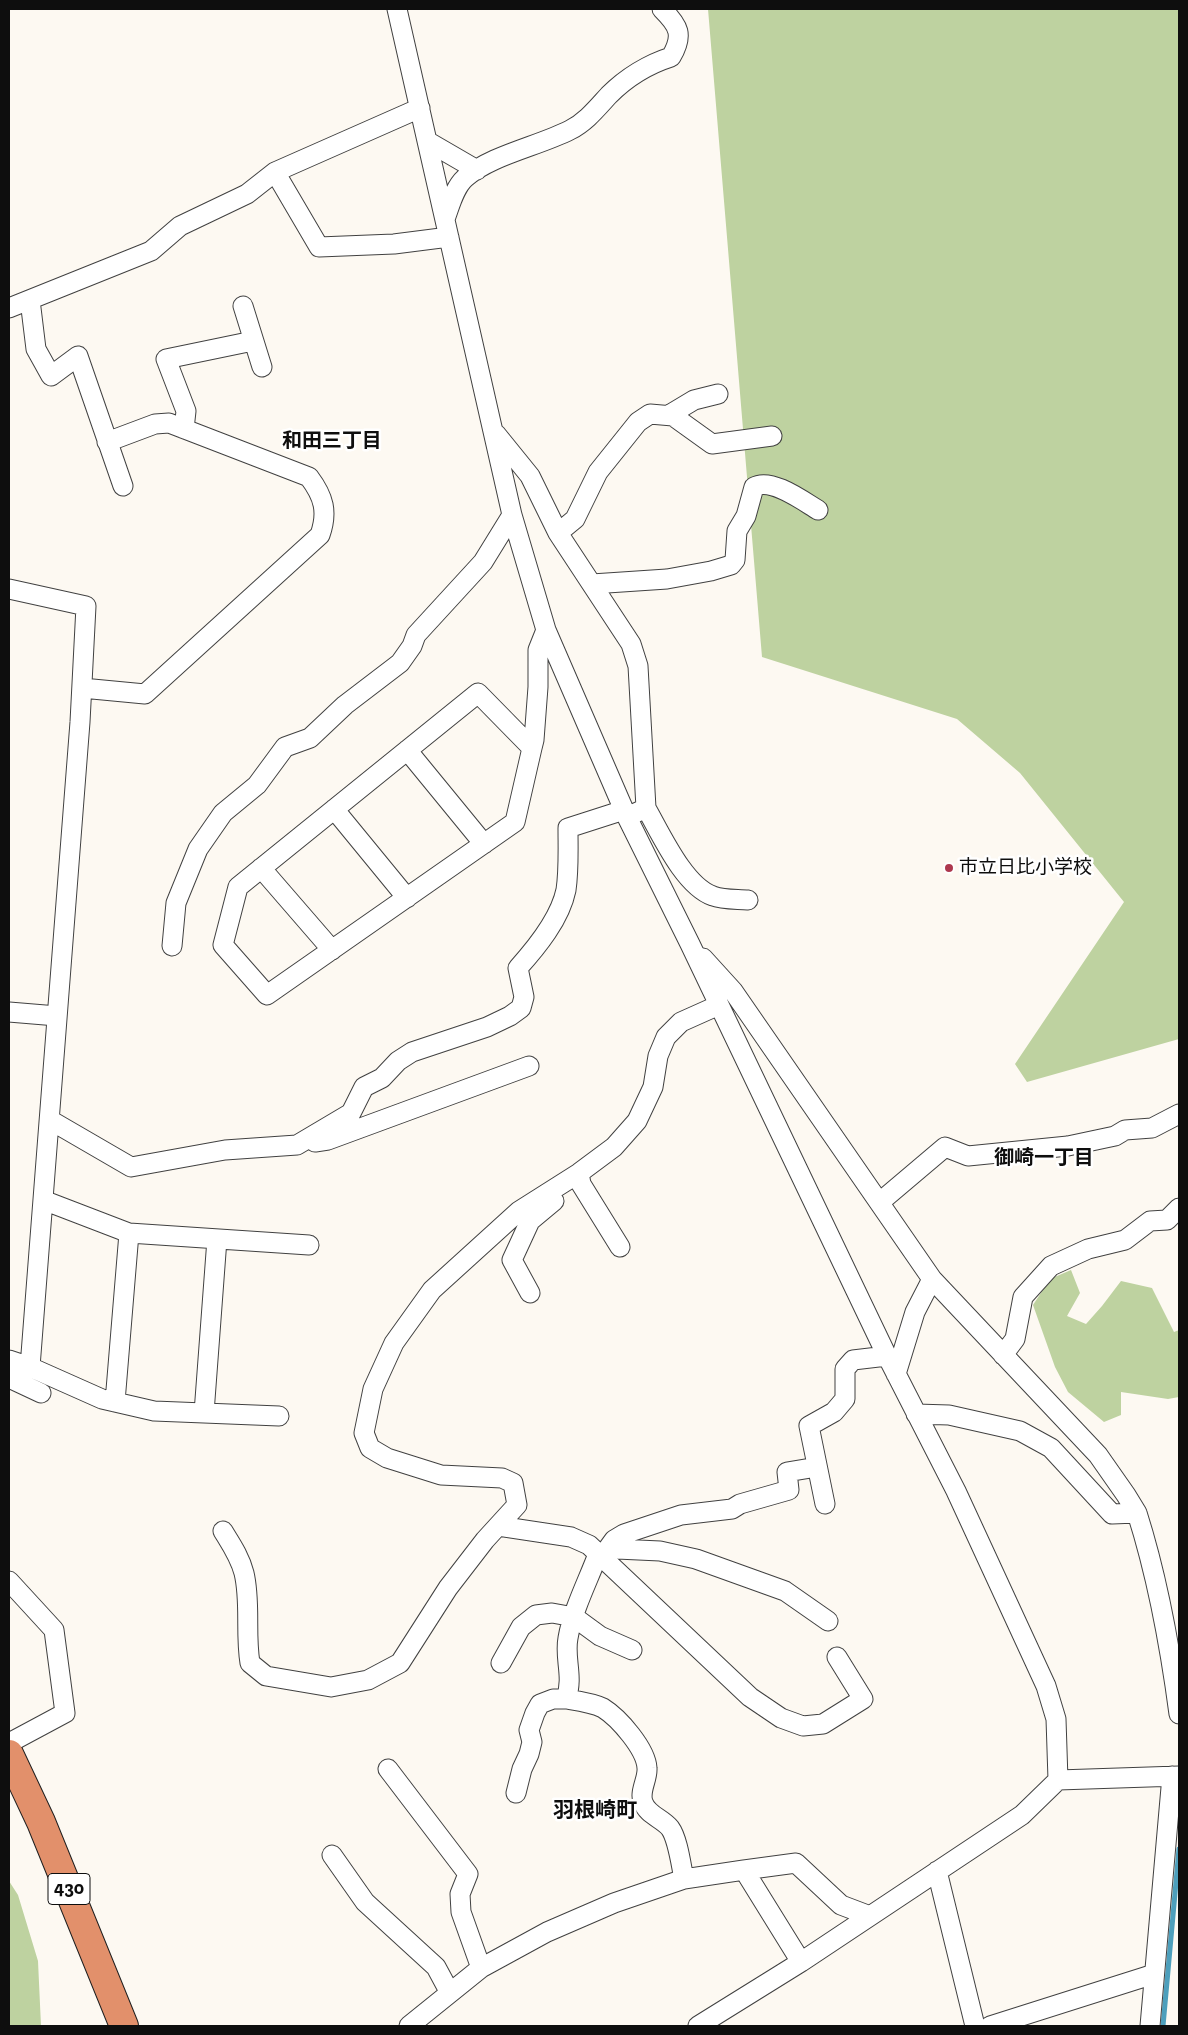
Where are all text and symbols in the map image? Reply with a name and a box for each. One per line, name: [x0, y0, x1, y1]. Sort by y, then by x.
district label: 和田三丁目: [282, 429, 382, 453]
place label: 市立日比小学校: [959, 857, 1092, 879]
marker: 市立日比小学校: [943, 862, 955, 874]
district label: 御崎一丁目: [994, 1146, 1094, 1170]
district label: 羽根崎町: [553, 1798, 637, 1824]
road number: 430: [48, 1874, 90, 1905]

